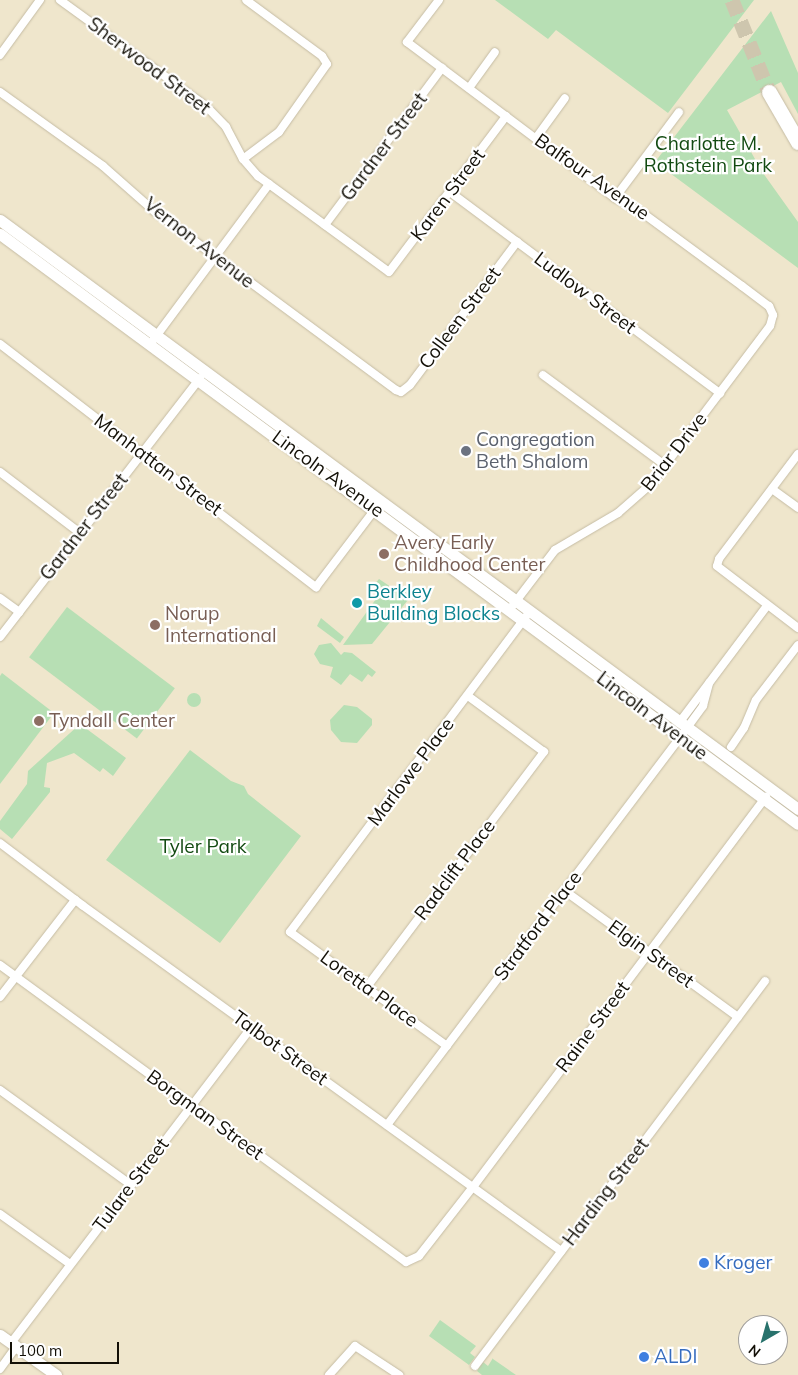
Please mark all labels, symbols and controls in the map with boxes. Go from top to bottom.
street label: Sherwood Street [83,12,215,120]
street label: Gardner Street [336,88,432,206]
street label: Balfour Avenue [530,129,654,225]
park label: Charlotte M. Rothstein Park [644,133,772,177]
street label: Karen Street [406,145,490,245]
street label: Vernon Avenue [139,193,259,293]
street label: Ludlow Street [530,247,640,339]
street label: Colleen Street [414,263,506,373]
street label: Briar Drive [636,408,712,496]
street label: Manhattan Street [89,409,227,521]
street label: Lincoln Avenue [268,426,388,522]
place label: Congregation Beth Shalom [476,429,595,473]
marker: Congregation Beth Shalom [460,445,472,457]
street label: Gardner Street [35,469,133,585]
place label: Avery Early Childhood Center [394,532,545,576]
marker: Avery Early Childhood Center [378,548,390,560]
place label: Berkley Building Blocks [367,581,500,625]
marker: Berkley Building Blocks [351,597,363,609]
place label: Norup International [165,603,276,647]
marker: Norup International [149,619,161,631]
street label: Lincoln Avenue [592,667,712,765]
place label: Tyndall Center [49,710,175,732]
street label: Marlowe Place [363,713,459,831]
marker: Tyndall Center [33,715,45,727]
street label: Radclift Place [410,815,500,925]
park label: Tyler Park [159,836,247,858]
street label: Stratford Place [489,867,587,985]
street label: Elgin Street [604,915,698,993]
street label: Loretta Place [316,946,422,1032]
street label: Raine Street [551,977,635,1077]
street label: Talbot Street [228,1006,332,1090]
street label: Borgman Street [142,1065,268,1165]
street label: Tulare Street [88,1134,174,1236]
street label: Harding Street [558,1134,654,1250]
place label: Kroger [714,1252,772,1274]
marker: Kroger [698,1257,710,1269]
north arrow [738,1315,788,1365]
scale bar [12,1332,121,1364]
text: 100 m [18,1341,62,1360]
text: N [745,1341,764,1361]
place label: ALDI [654,1346,697,1368]
marker: ALDI [638,1351,650,1363]

